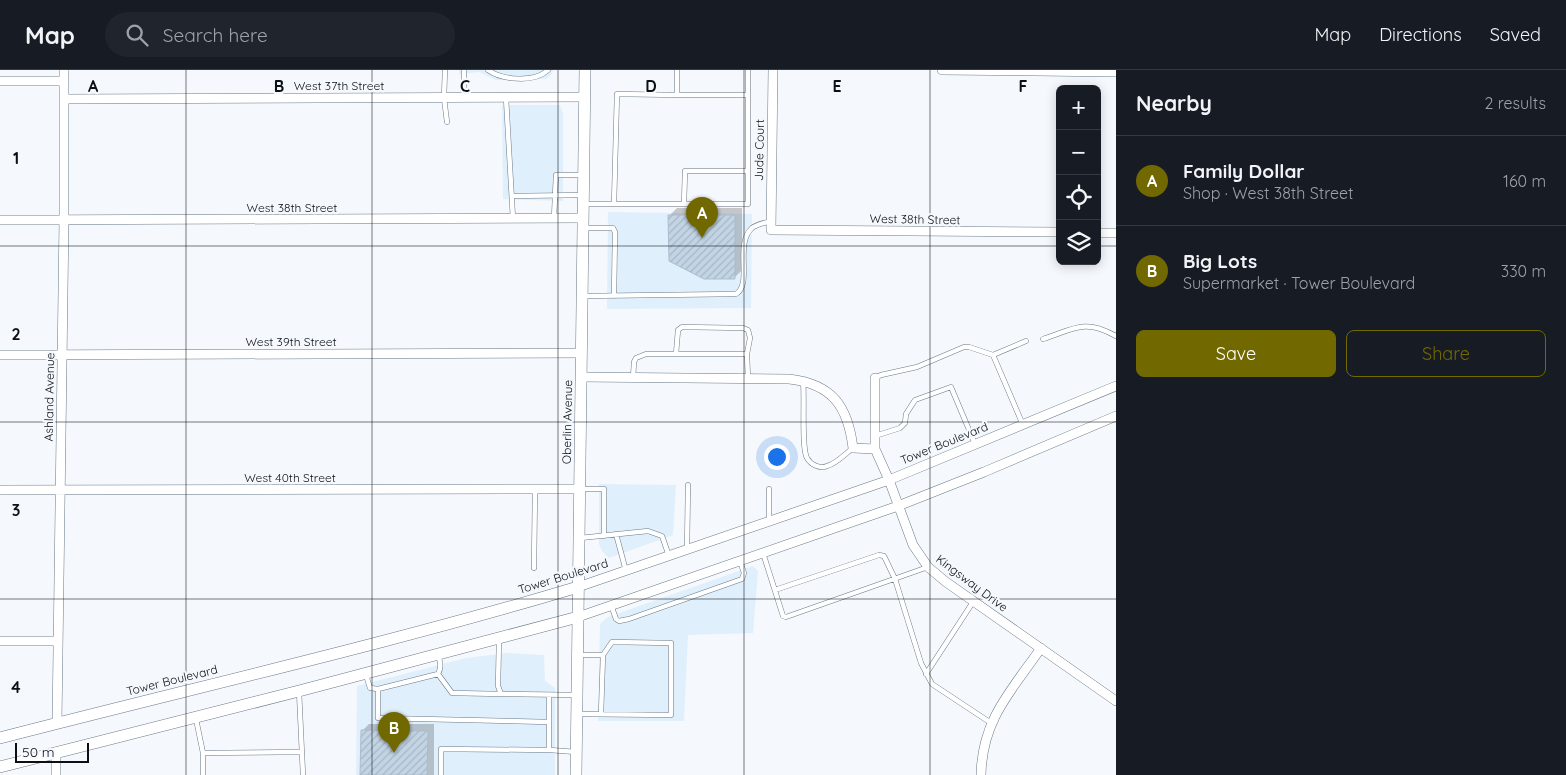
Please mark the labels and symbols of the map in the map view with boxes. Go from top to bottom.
text: A [88,76,99,96]
text: B [274,76,284,96]
text: C [460,76,470,96]
text: D [645,76,657,96]
text: E [832,76,842,96]
text: F [1019,76,1028,96]
street label: West 37th Street [294,78,384,93]
street label: Jude Court [751,119,767,181]
text: 1 [13,148,19,168]
pin: A [686,197,718,238]
street label: West 38th Street [247,200,337,215]
street label: West 38th Street [869,211,961,227]
text: 2 [11,324,21,344]
street label: West 39th Street [245,334,337,349]
street label: Ashland Avenue [41,352,57,442]
street label: Oberlin Avenue [559,379,575,464]
street label: Tower Boulevard [898,419,990,467]
your location [764,444,790,470]
street label: West 40th Street [244,470,336,485]
text: 3 [12,500,20,520]
street label: Kingsway Drive [933,551,1011,615]
street label: Tower Boulevard [516,555,610,597]
street label: Tower Boulevard [125,661,219,699]
text: 4 [11,677,21,697]
pin: B [378,712,410,753]
scale bar [15,740,89,763]

